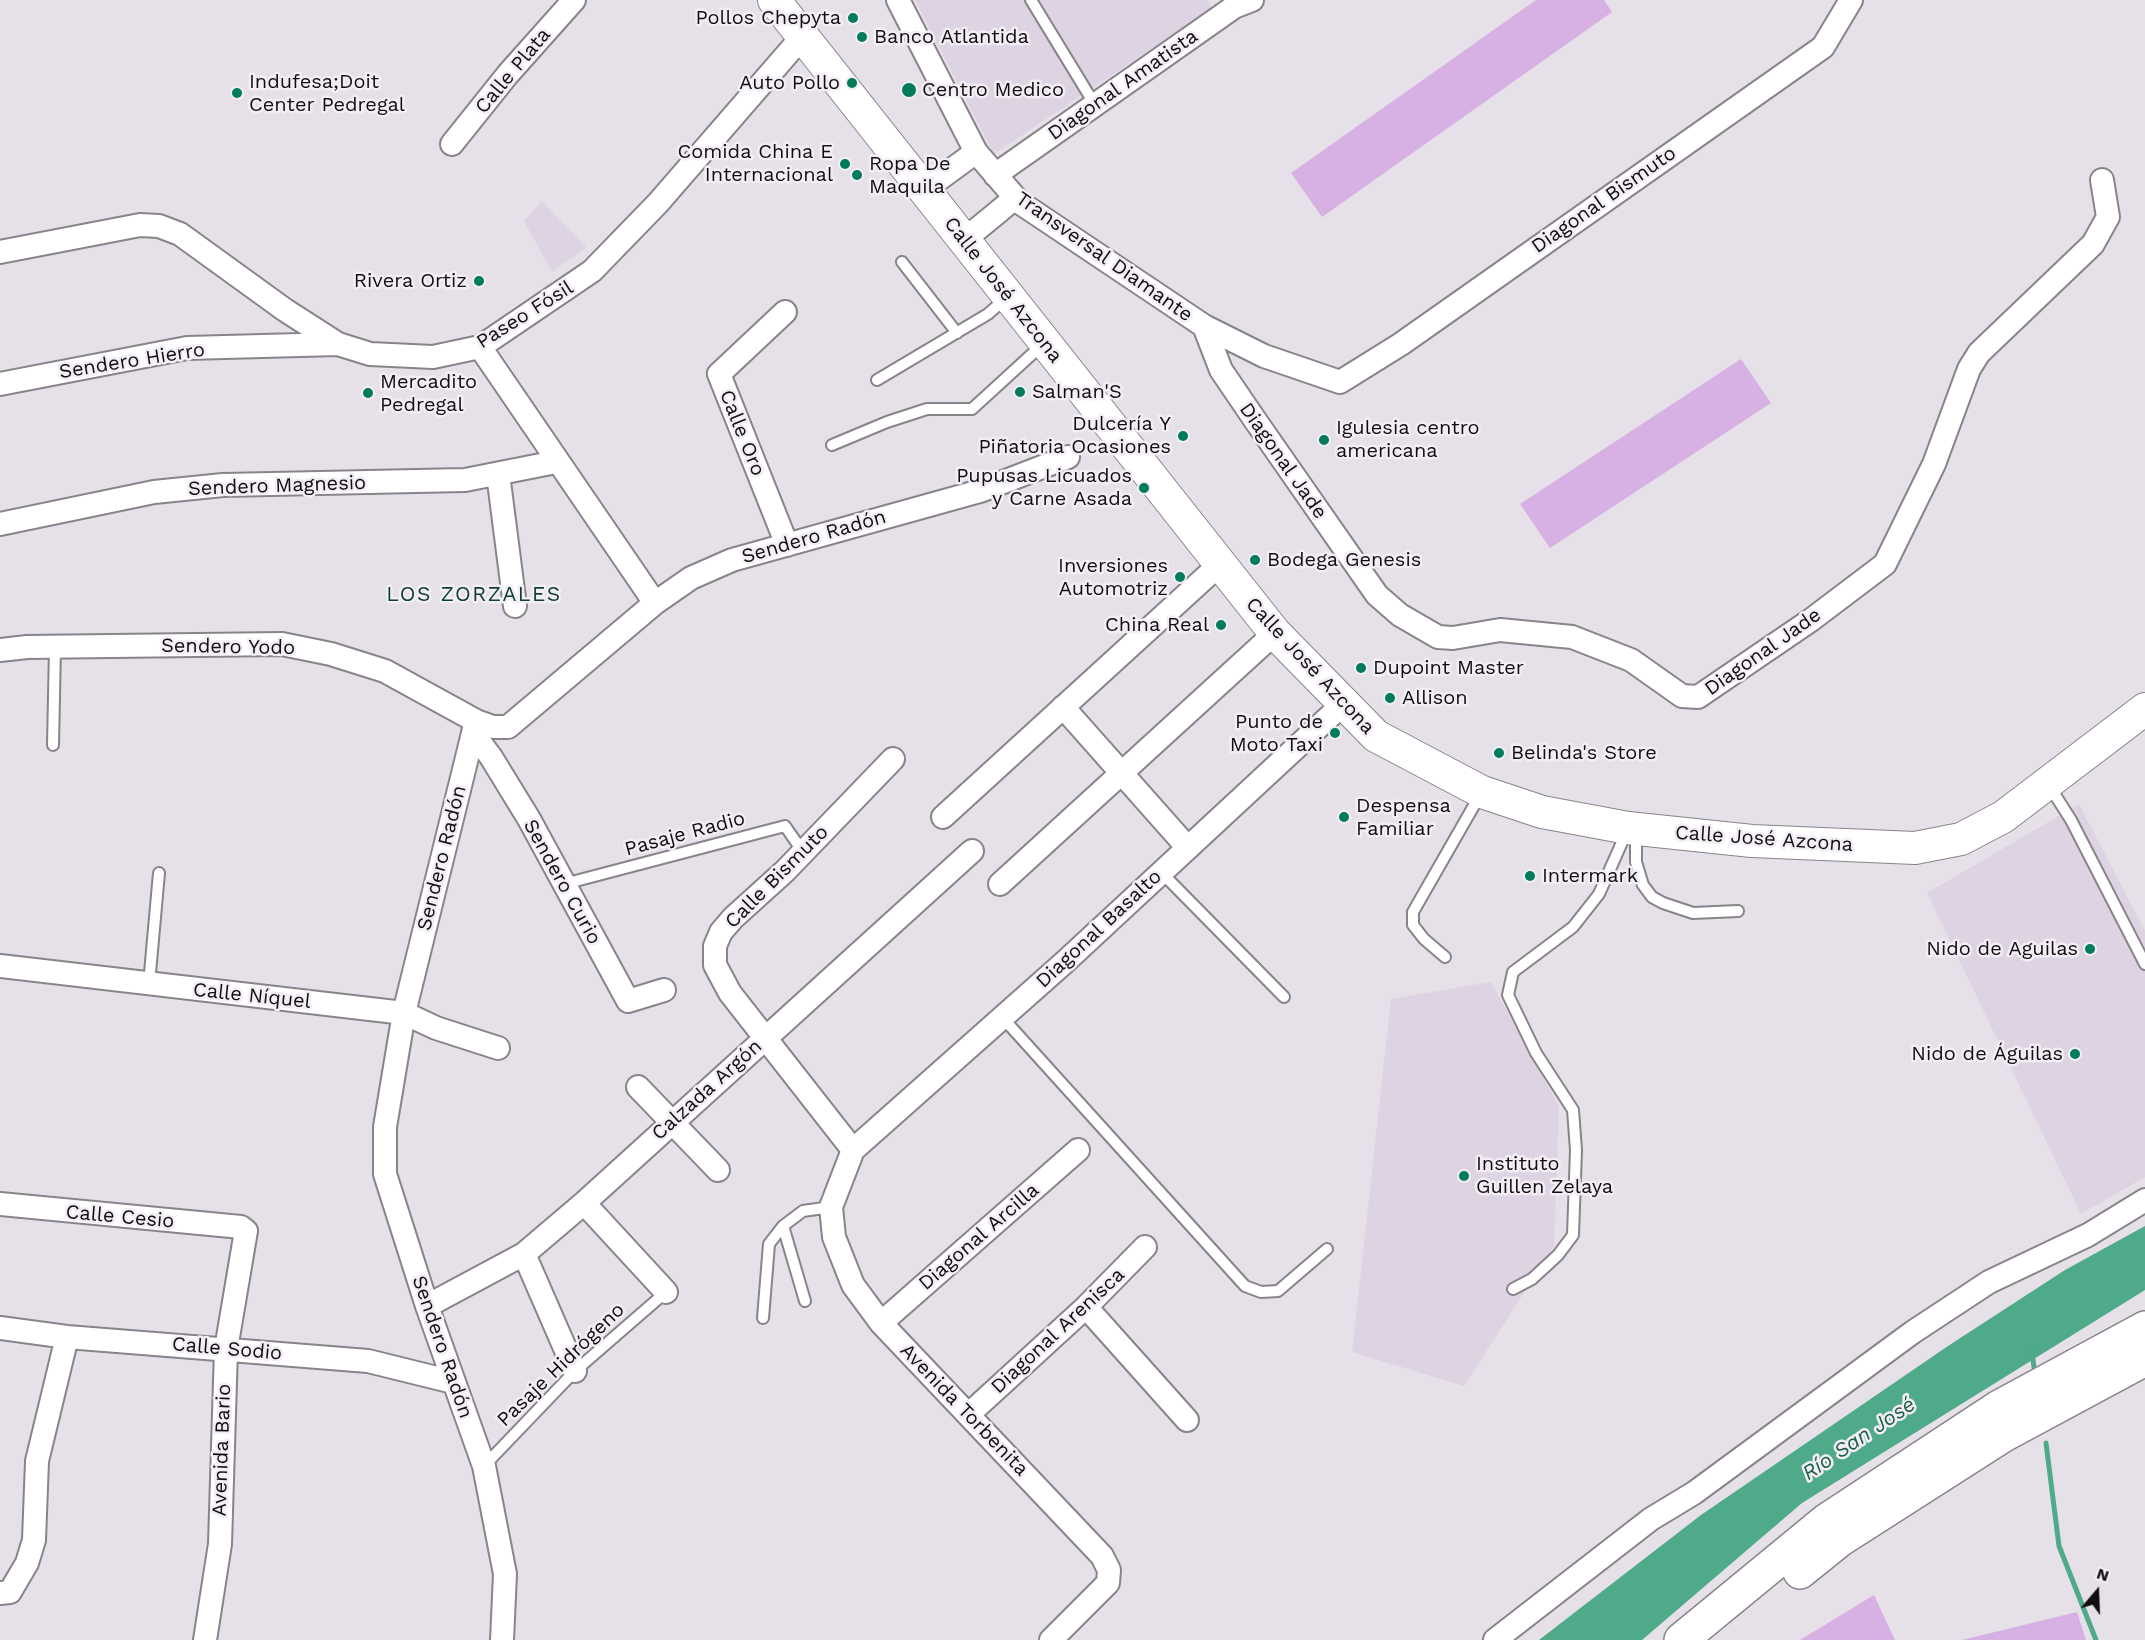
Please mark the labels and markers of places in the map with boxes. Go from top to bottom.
place label: Pollos Chepyta [695,6,841,30]
marker: Pollos Chepyta [846,11,860,25]
place label: Banco Atlantida [874,25,1029,49]
marker: Banco Atlantida [855,30,869,44]
place label: Indufesa;Doit Center Pedregal [249,70,405,117]
place label: Auto Pollo [739,71,840,95]
marker: Auto Pollo [845,76,859,90]
place label: Centro Medico [922,78,1064,102]
marker: Centro Medico [900,81,918,99]
marker: Indufesa;Doit Center Pedregal [230,86,244,100]
place label: Comida China E Internacional [678,140,833,187]
place label: Ropa De Maquila [869,152,951,199]
marker: Comida China E Internacional [838,157,852,171]
marker: Ropa De Maquila [850,168,864,182]
place label: Rivera Ortiz [354,269,467,293]
marker: Rivera Ortiz [472,274,486,288]
place label: Mercadito Pedregal [380,370,477,417]
place label: Salman'S [1032,380,1122,404]
marker: Salman'S [1013,385,1027,399]
marker: Mercadito Pedregal [361,386,375,400]
place label: Dulcería Y Piñatoria Ocasiones [978,412,1171,459]
place label: Igulesia centro americana [1336,416,1480,463]
marker: Dulcería Y Piñatoria Ocasiones [1176,429,1190,443]
marker: Igulesia centro americana [1317,433,1331,447]
place label: Pupusas Licuados y Carne Asada [956,464,1132,511]
marker: Pupusas Licuados y Carne Asada [1137,481,1151,495]
place label: Bodega Genesis [1267,548,1421,572]
marker: Bodega Genesis [1248,553,1262,567]
place label: Inversiones Automotriz [1058,554,1168,601]
marker: Inversiones Automotriz [1173,570,1187,584]
place label: China Real [1105,613,1209,637]
marker: China Real [1214,618,1228,632]
place label: Dupoint Master [1373,656,1524,680]
marker: Dupoint Master [1354,661,1368,675]
place label: Allison [1402,686,1468,710]
marker: Allison [1383,691,1397,705]
place label: Punto de Moto Taxi [1230,710,1323,757]
marker: Punto de Moto Taxi [1328,726,1342,740]
place label: Belinda's Store [1511,741,1657,765]
marker: Belinda's Store [1492,746,1506,760]
place label: Despensa Familiar [1356,794,1451,841]
marker: Despensa Familiar [1337,810,1351,824]
place label: Intermark [1542,864,1638,888]
marker: Intermark [1523,869,1537,883]
place label: Nido de Aguilas [1926,937,2078,961]
marker: Nido de Aguilas [2083,942,2097,956]
place label: Nido de Águilas [1911,1042,2063,1066]
marker: Nido de Águilas [2068,1047,2082,1061]
place label: Instituto Guillen Zelaya [1476,1152,1613,1199]
marker: Instituto Guillen Zelaya [1457,1169,1471,1183]

